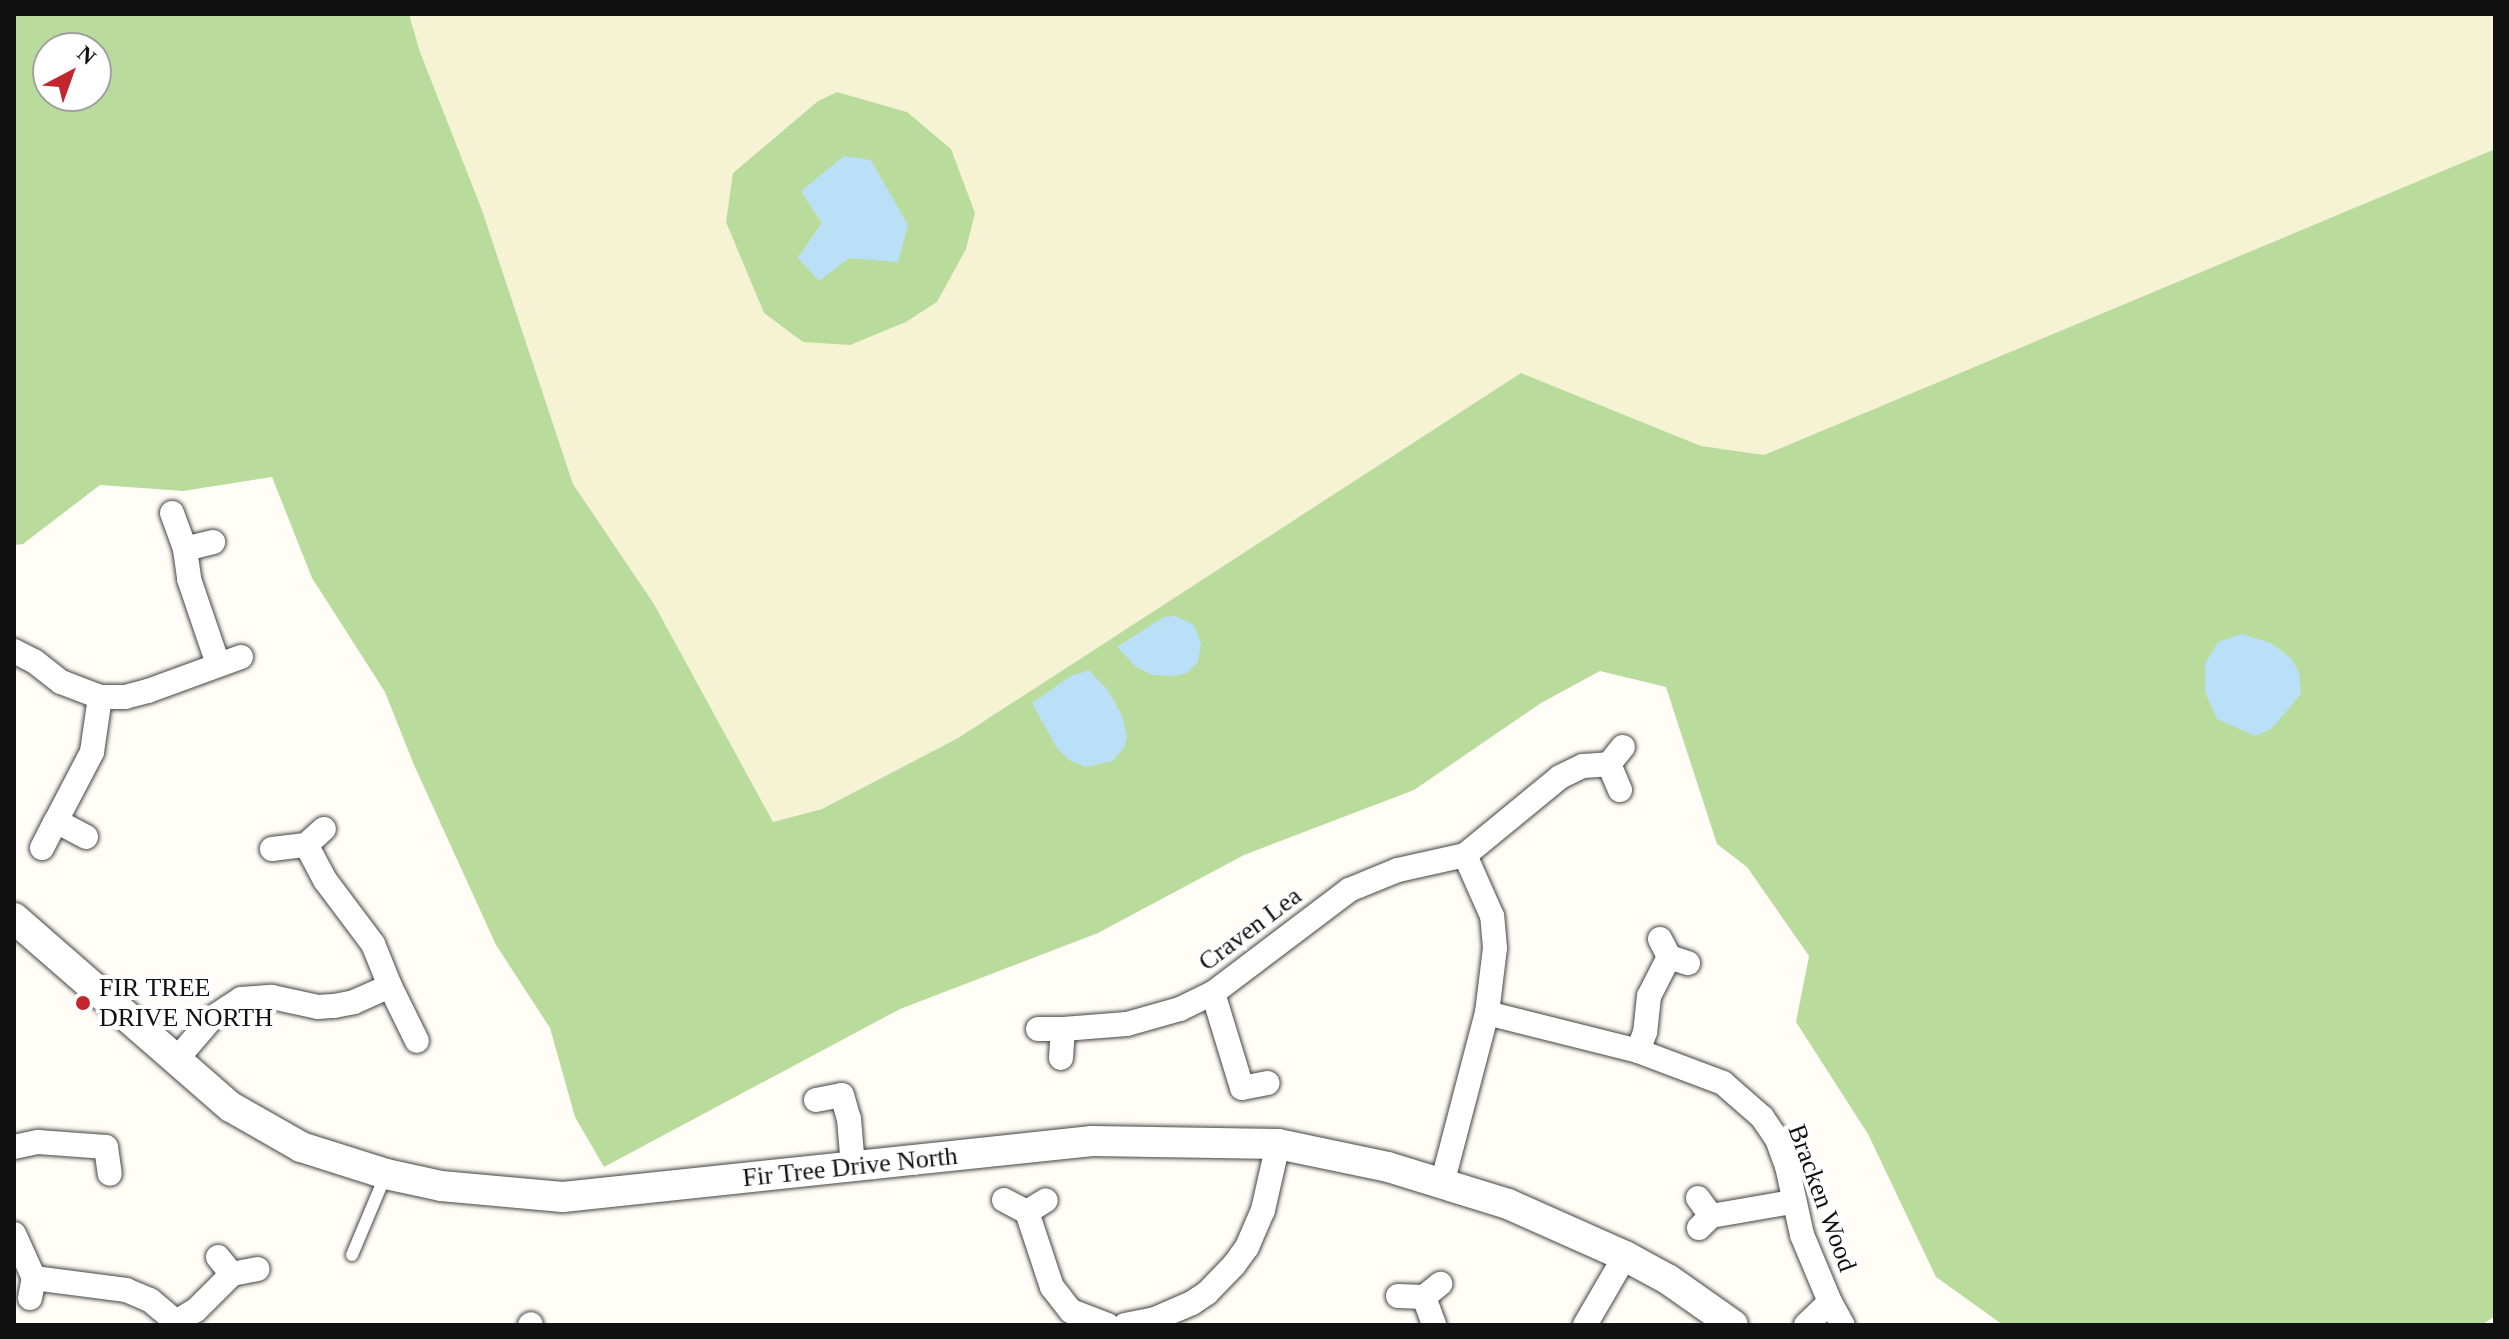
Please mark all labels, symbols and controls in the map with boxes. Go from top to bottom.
north arrow [32,32,112,112]
text: N [73,40,101,70]
street label: Craven Lea [1192,880,1308,978]
place label: FIR TREE DRIVE NORTH [99,972,273,1034]
marker: FIR TREE DRIVE NORTH [74,994,92,1012]
street label: Bracken Wood [1781,1120,1863,1276]
street label: Fir Tree Drive North [741,1140,959,1194]

